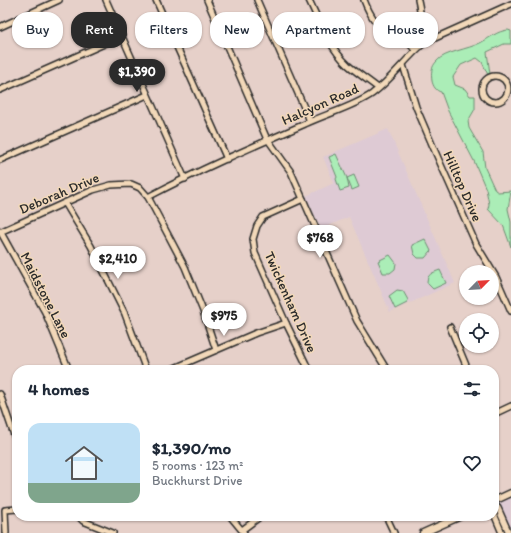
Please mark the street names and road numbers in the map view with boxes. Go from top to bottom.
street label: Halcyon Road [279,80,362,129]
street label: Hilltop Drive [439,148,486,224]
street label: Deborah Drive [17,169,102,218]
street label: Maidstone Lane [17,249,75,341]
street label: Twickenham Drive [261,249,321,356]

